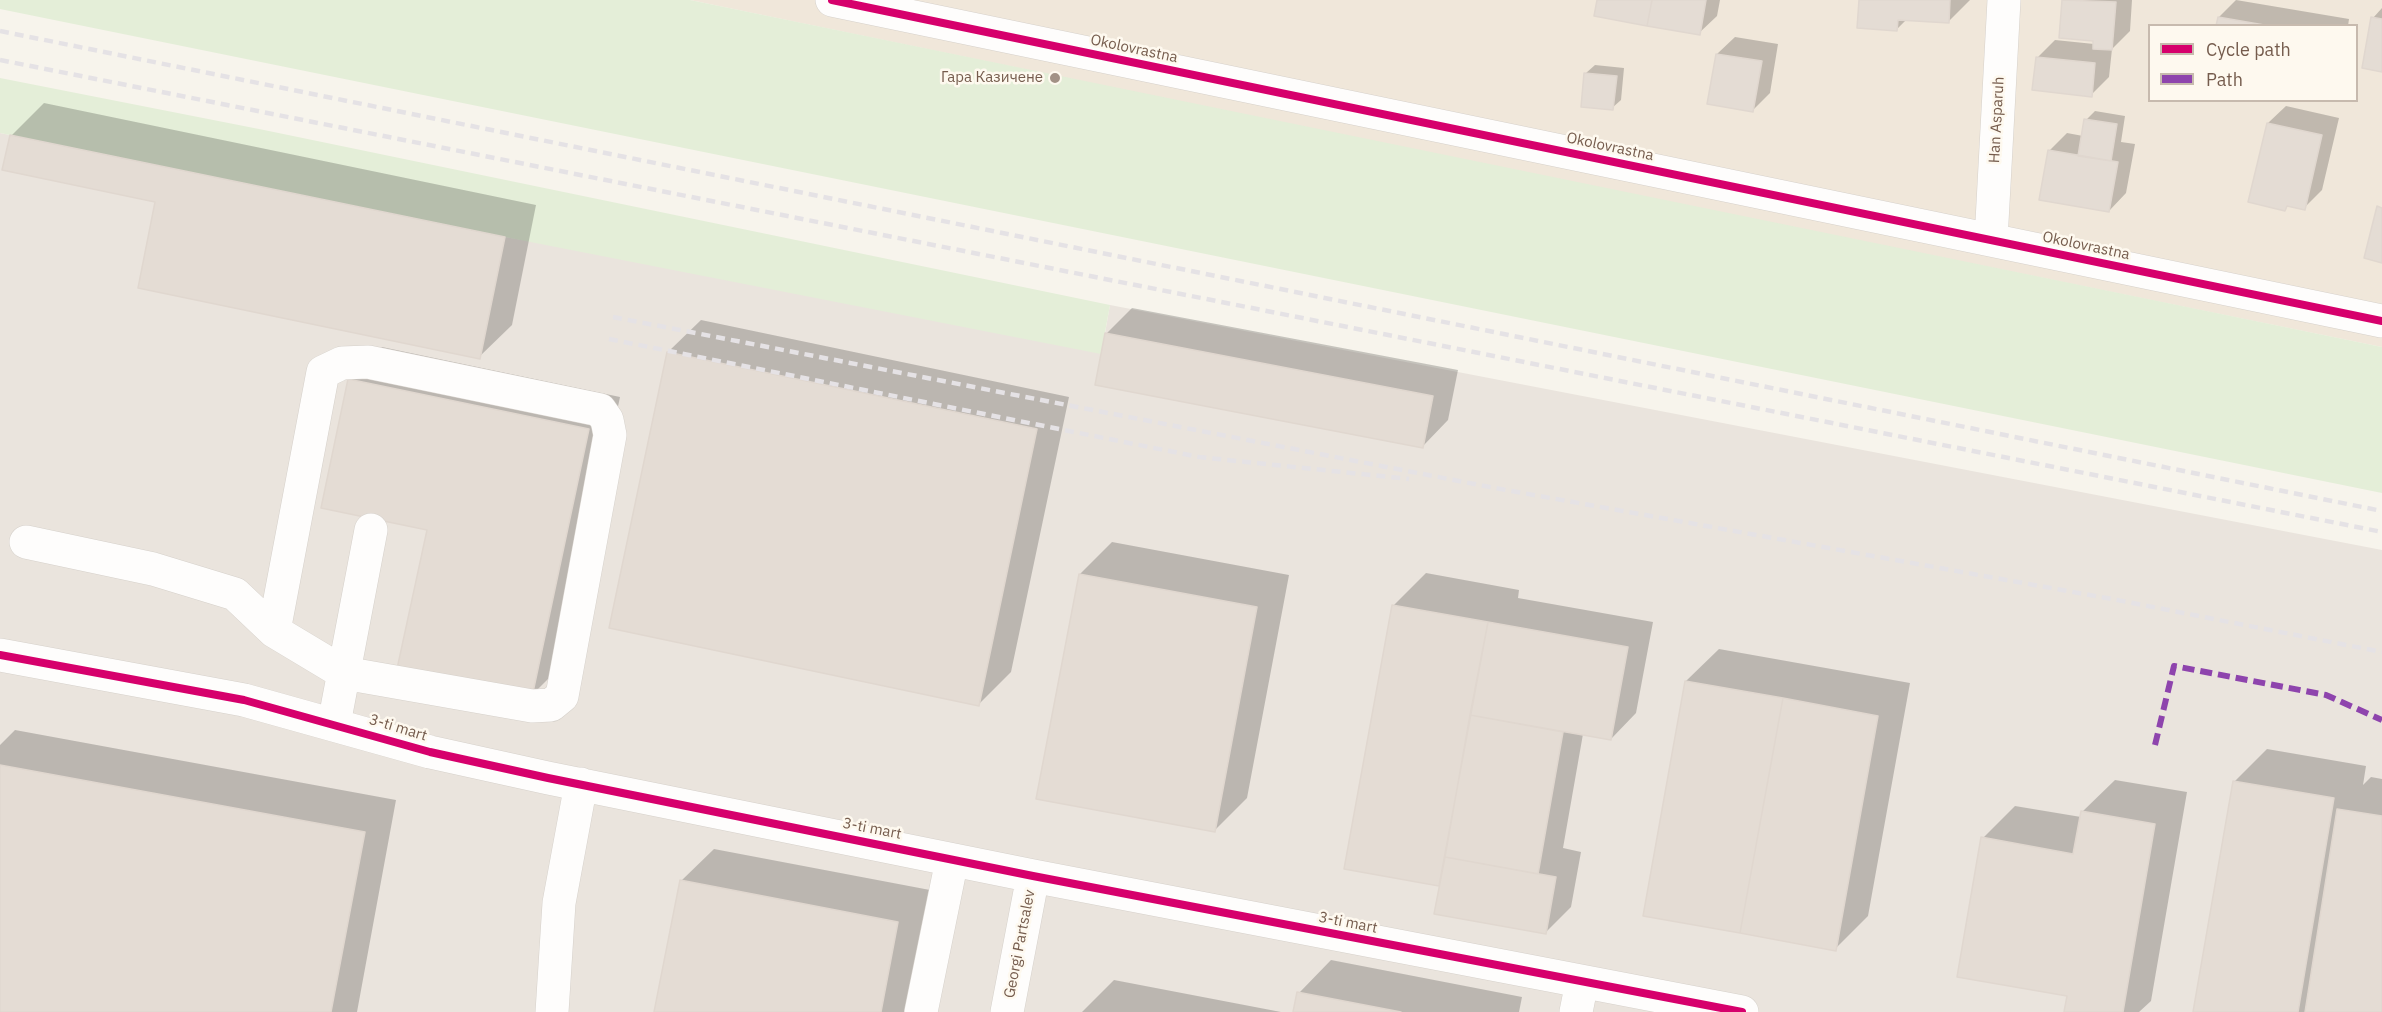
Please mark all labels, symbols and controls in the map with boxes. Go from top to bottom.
legend [2148,24,2358,102]
street label: Okolovrastna [1089,31,1179,67]
text: Cycle path [2206,38,2291,61]
text: Path [2206,68,2243,91]
place label: Гара Казичене [941,69,1043,87]
marker: Гара Казичене [1048,71,1062,85]
street label: Han Asparuh [1986,76,2008,164]
street label: Okolovrastna [1565,129,1655,165]
street label: Okolovrastna [2041,228,2131,264]
street label: 3-ti mart [367,711,429,745]
street label: 3-ti mart [841,814,903,844]
street label: Georgi Partsalev [1001,888,1039,1000]
street label: 3-ti mart [1317,908,1379,938]

